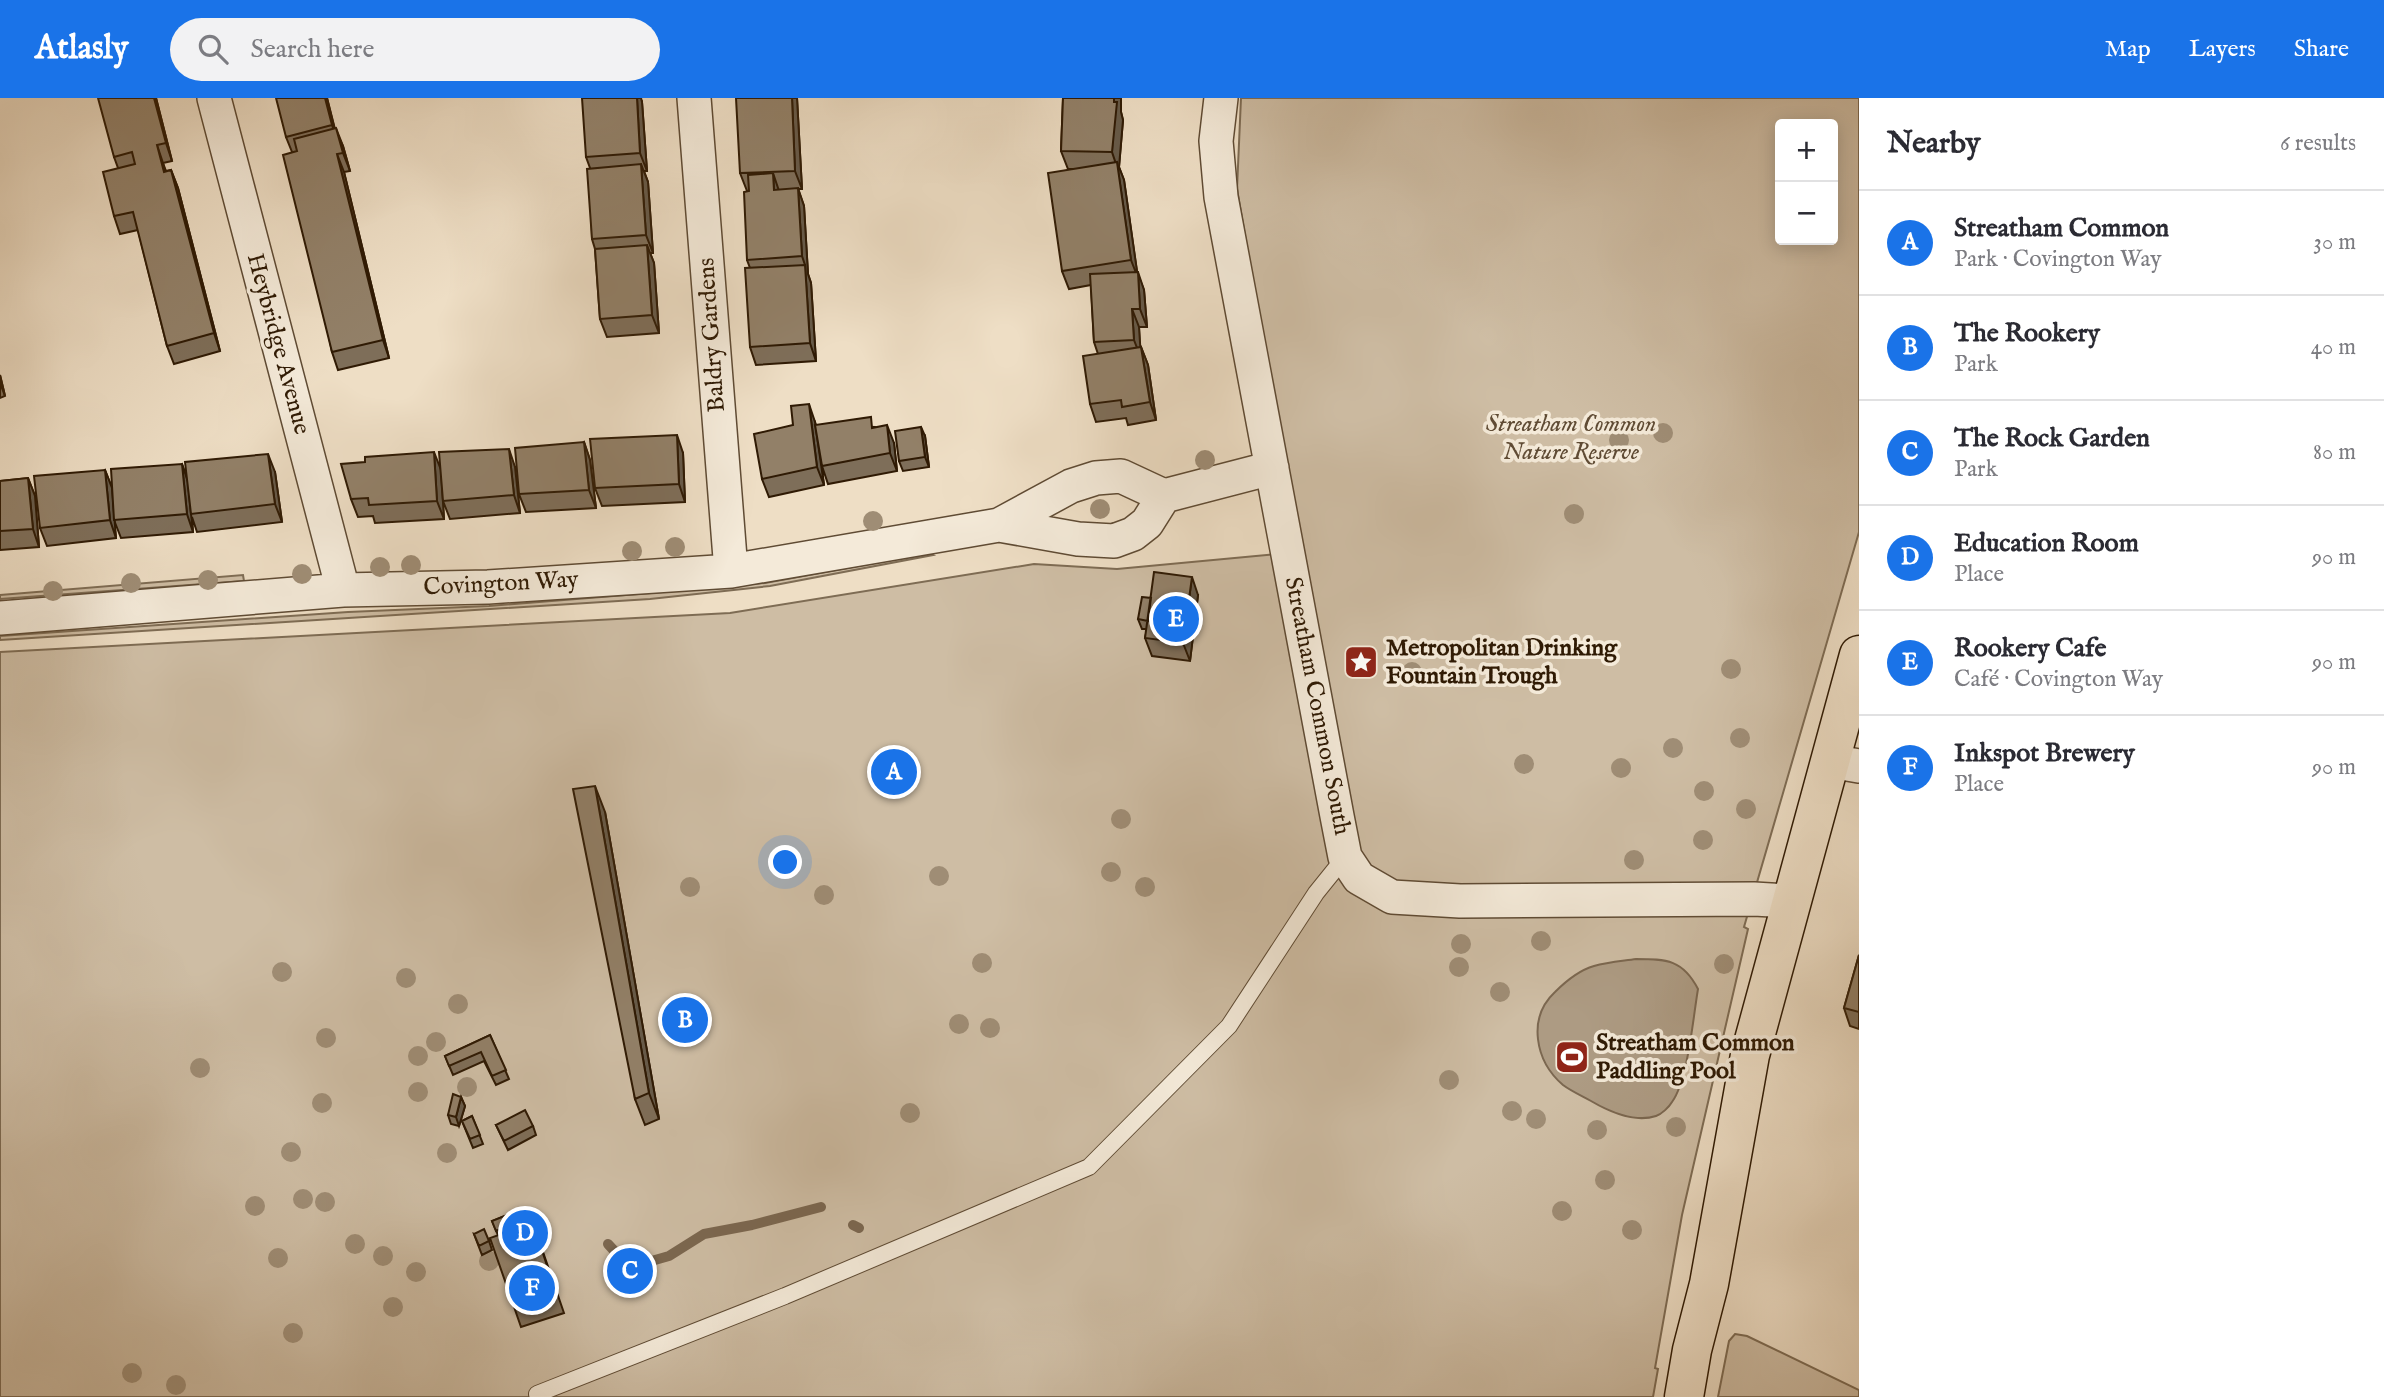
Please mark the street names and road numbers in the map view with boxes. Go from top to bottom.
street label: Heybridge Avenue [239,250,317,438]
street label: Baldry Gardens [691,257,733,413]
street label: Covington Way [423,564,579,604]
street label: Streatham Common South [1277,574,1357,838]

